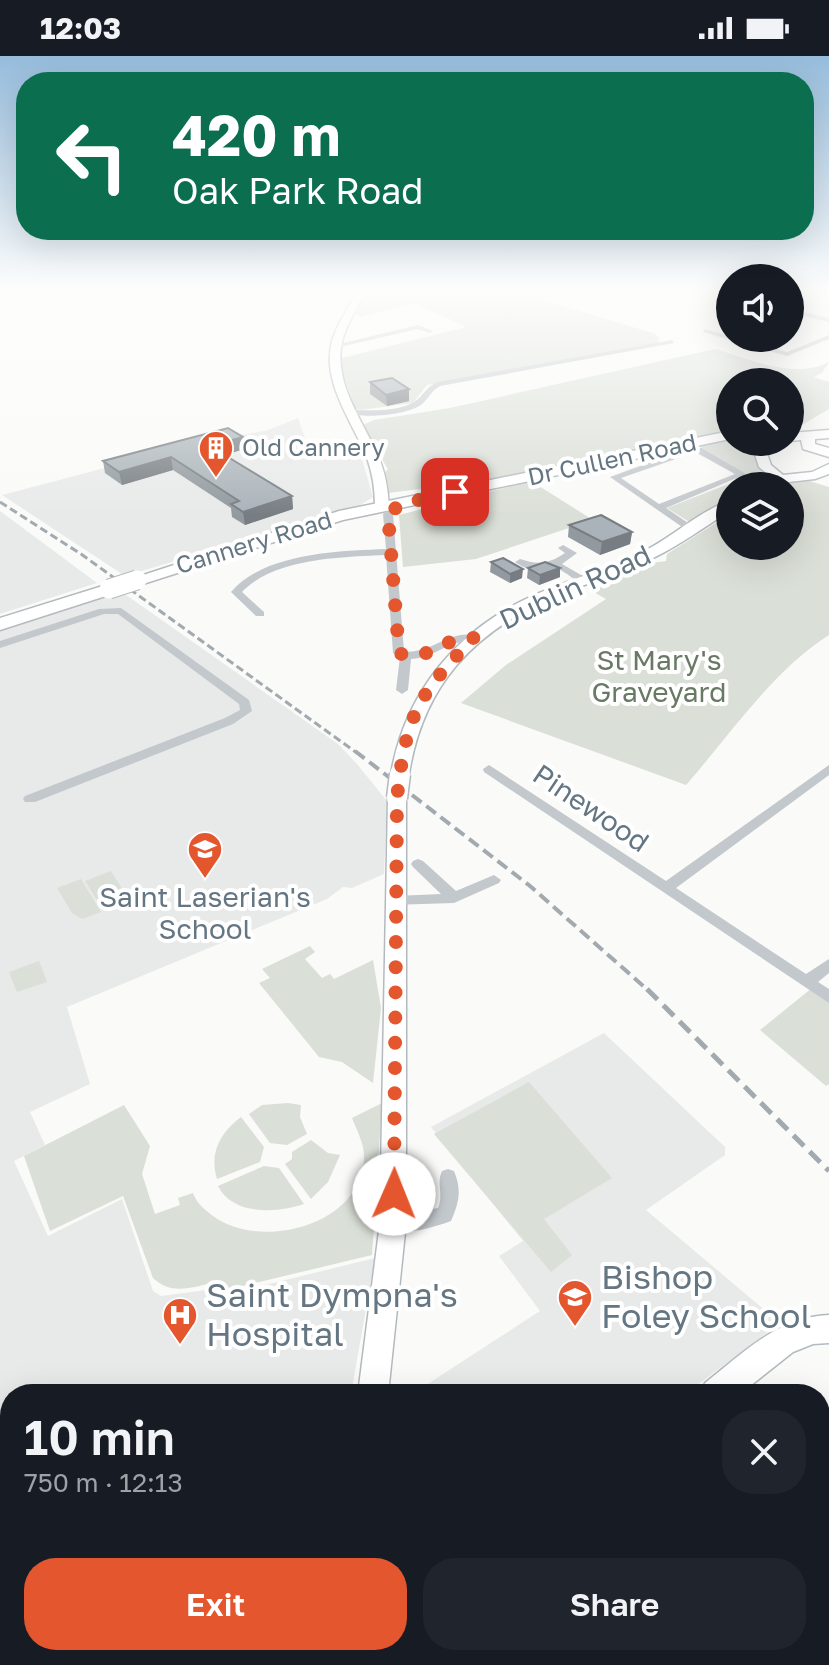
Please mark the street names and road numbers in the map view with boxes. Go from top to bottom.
street label: Dr Cullen Road [525,427,699,491]
street label: Cannery Road [172,504,335,579]
street label: Dublin Road [494,537,656,636]
street label: Pinewood [527,757,655,858]

